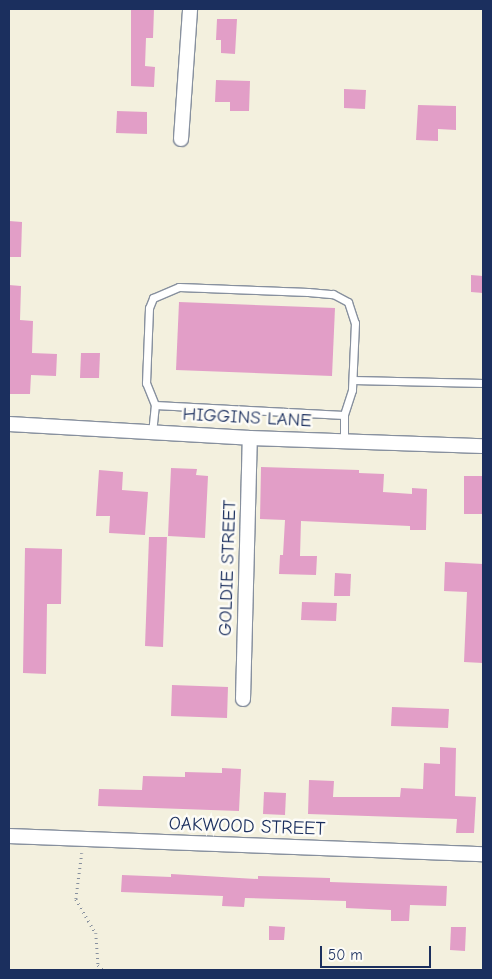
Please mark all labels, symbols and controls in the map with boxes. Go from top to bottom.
street label: HIGGINS LANE [182,403,312,433]
street label: GOLDIE STREET [214,499,242,637]
street label: OAKWOOD STREET [168,813,326,841]
scale bar [322,936,433,968]
text: 50 m [328,946,363,964]

